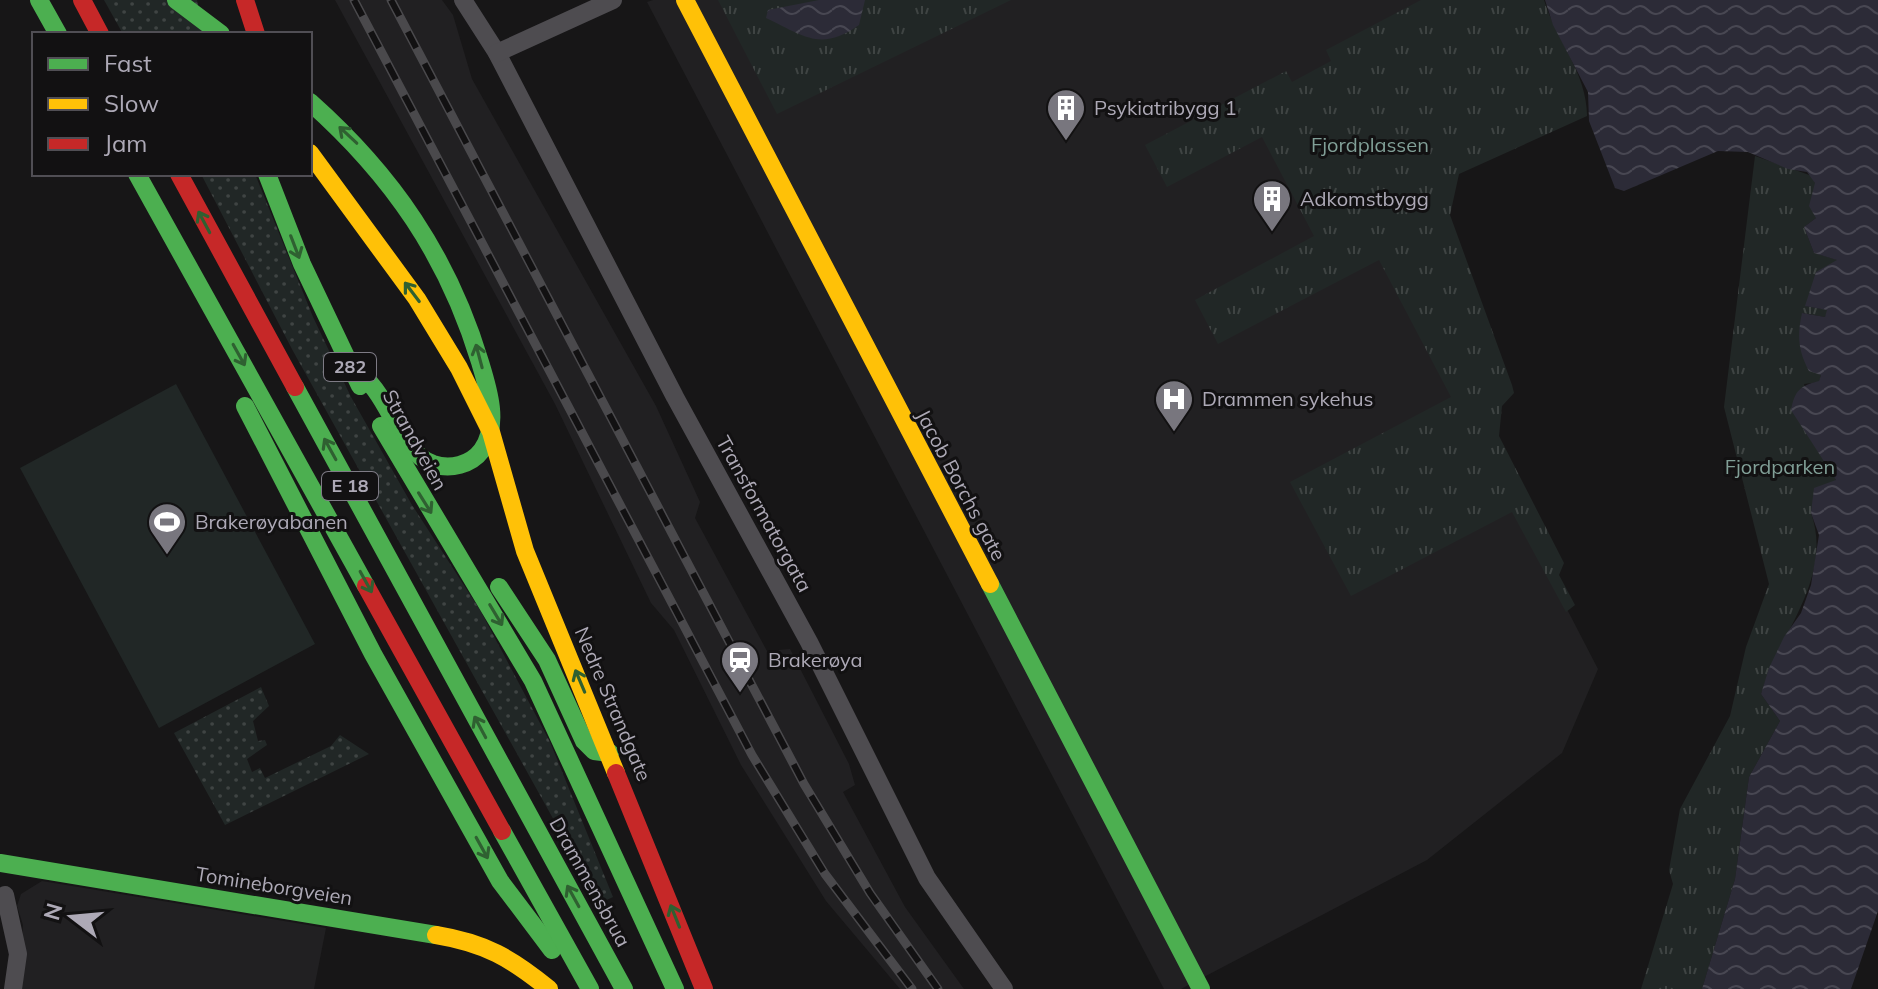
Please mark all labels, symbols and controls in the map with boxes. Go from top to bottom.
legend [32,32,312,176]
text: Fast [104,48,152,78]
building icon: Psykiatribygg 1 [1045,87,1087,142]
text: Slow [104,88,159,118]
place label: Psykiatribygg 1 [1094,95,1237,120]
one-way arrow [338,126,358,145]
text: Jam [104,128,147,158]
park label: Fjordplassen [1311,132,1429,157]
building icon: Adkomstbygg [1251,178,1293,233]
place label: Adkomstbygg [1300,186,1429,211]
one-way arrow [196,210,212,234]
one-way arrow [289,234,303,259]
one-way arrow [403,281,420,303]
one-way arrow [232,343,247,367]
one-way arrow [470,343,485,369]
road number: 282 [324,353,376,381]
hospital icon: Drammen sykehus [1153,378,1195,433]
street label: Strandveien [378,385,453,494]
place label: Drammen sykehus [1202,386,1374,411]
street label: Jacob Borchs gate [911,405,1012,565]
street label: Transformatorgata [711,431,818,596]
one-way arrow [322,438,338,461]
park label: Fjordparken [1725,454,1835,479]
road number: E 18 [322,472,378,500]
one-way arrow [417,491,433,514]
sports icon: Brakerøyabanen [146,501,188,556]
place label: Brakerøyabanen [195,509,348,534]
one-way arrow [359,570,375,593]
one-way arrow [488,603,504,626]
street label: Nedre Strandgate [570,623,657,785]
station icon: Brakerøya [719,639,761,694]
place label: Brakerøya [768,647,863,672]
one-way arrow [572,669,587,694]
one-way arrow [472,716,488,740]
street label: Drammensbrua [544,812,636,951]
one-way arrow [475,836,490,860]
street label: Tomineborgveien [194,861,354,910]
north arrow [32,877,112,957]
one-way arrow [564,885,580,908]
text: N [37,900,69,923]
one-way arrow [667,905,681,929]

